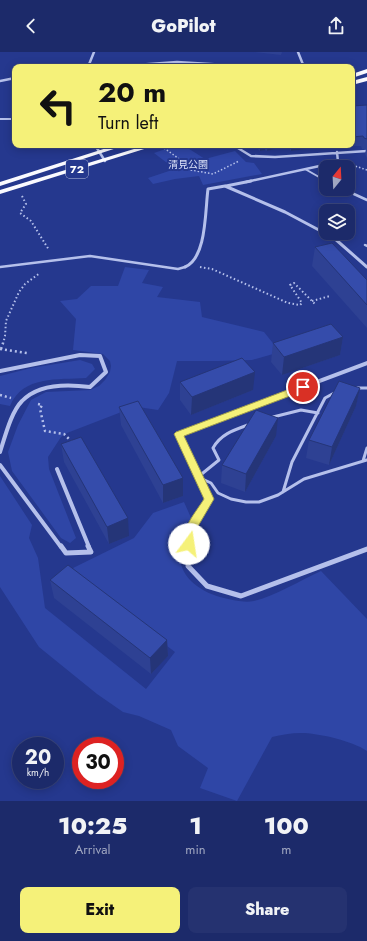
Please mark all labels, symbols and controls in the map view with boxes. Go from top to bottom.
text: GoPilot [151,13,216,39]
icon: back [20,15,42,37]
icon: share [325,15,347,37]
text: 20 m [98,72,166,113]
icon: left [32,80,84,132]
text: Turn left [98,110,158,136]
park label: 清見公園 [168,157,208,172]
road number: 72 [66,160,88,178]
north arrow [319,160,355,196]
map controls [319,160,355,240]
button: layers [319,204,355,240]
pin [286,370,320,404]
icon: arrive [292,376,314,398]
position arrow [168,523,210,565]
speed limit sign: 30 [72,737,124,789]
text: 20 [25,743,51,772]
text: km/h [27,765,49,780]
text: 10:25 [58,808,127,843]
text: 1 [189,808,202,843]
text: 100 [264,808,309,843]
text: Arrival [75,840,111,859]
text: min [185,840,206,859]
text: m [281,840,291,859]
button: Exit [20,887,180,933]
button: Share [188,887,347,933]

